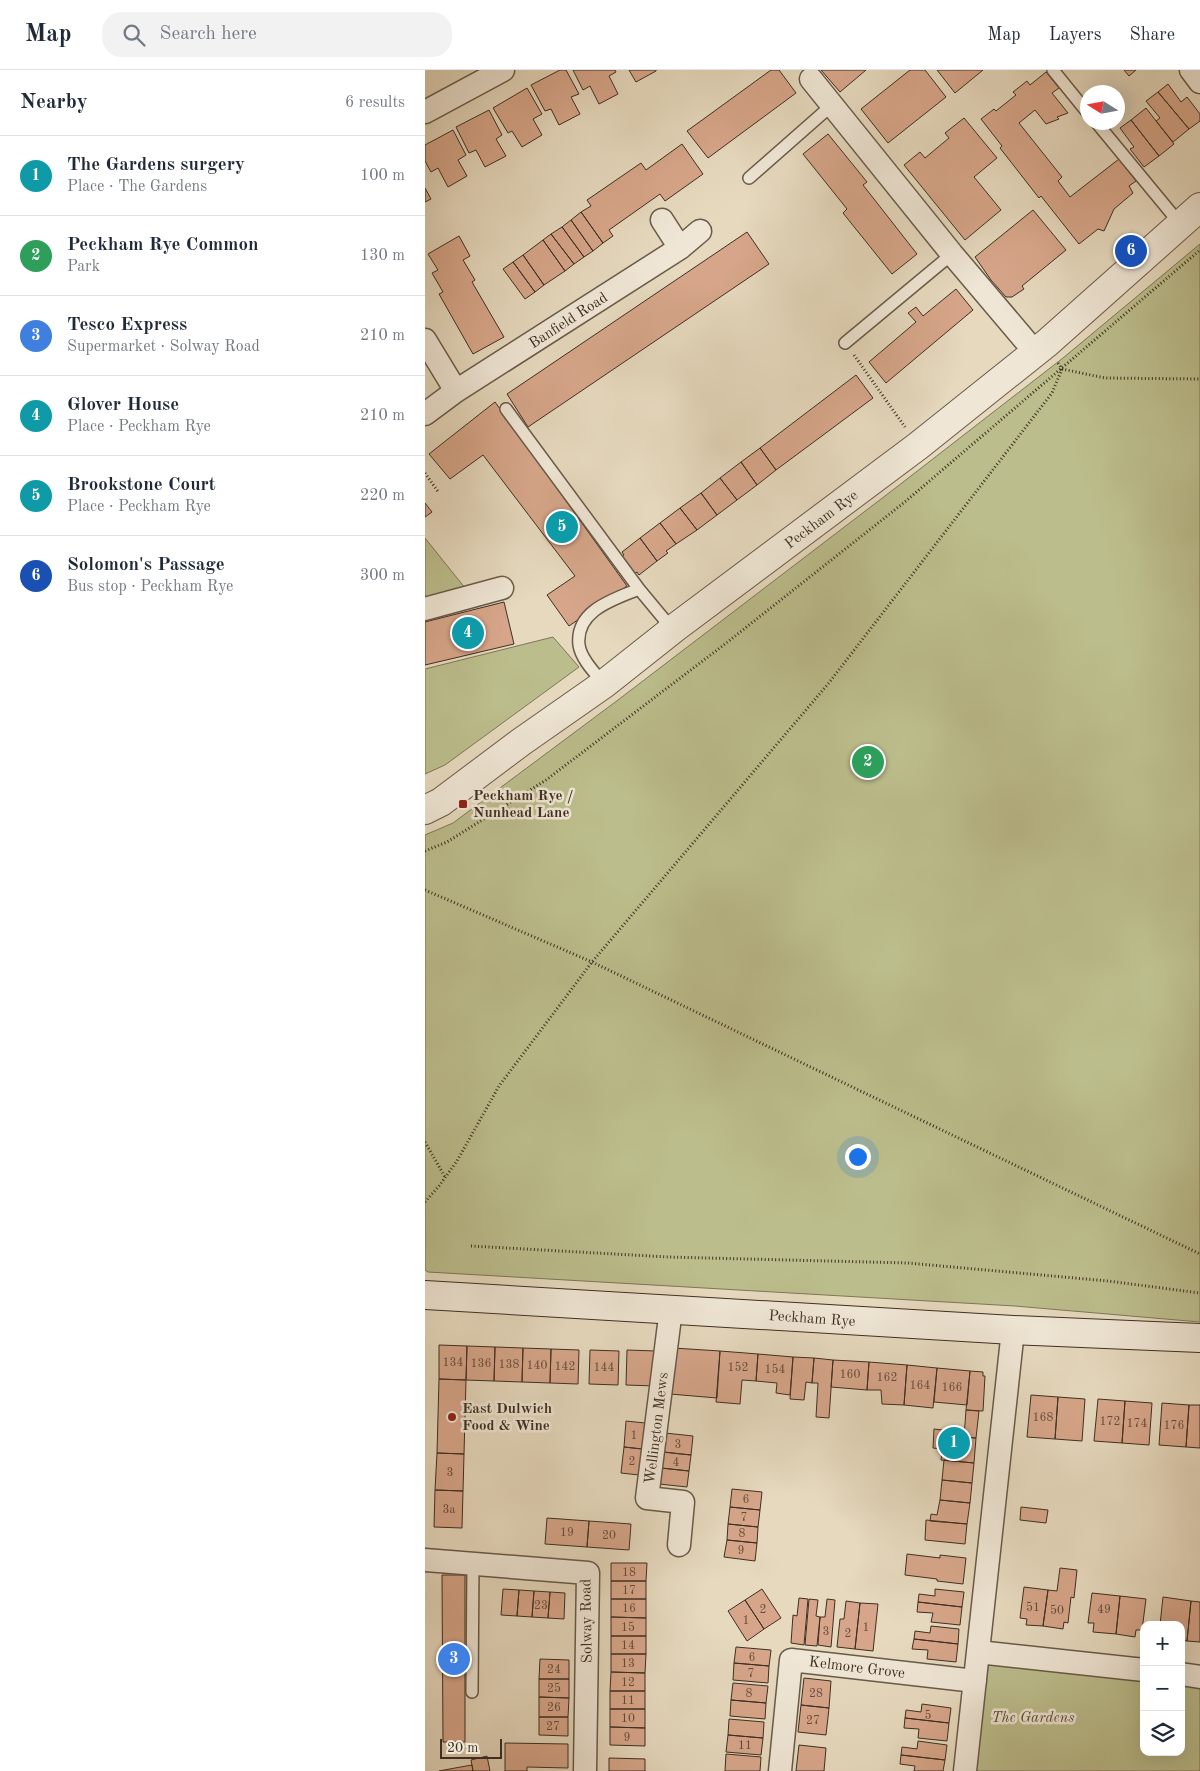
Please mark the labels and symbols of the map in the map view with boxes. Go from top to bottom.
north arrow [1080,85,1125,130]
pin: 6 [1115,232,1147,270]
street label: Banfield Road [527,290,611,352]
street label: Peckham Rye [783,488,861,552]
pin: 5 [546,508,578,546]
pin: 4 [452,614,484,652]
pin: 2 [852,743,884,781]
place label: Peckham Rye / Nunhead Lane [473,789,574,821]
marker: Peckham Rye / Nunhead Lane [457,798,469,810]
your location [845,1144,871,1170]
street label: Peckham Rye [768,1309,856,1330]
house number: 134 [443,1357,463,1369]
house number: 136 [471,1358,491,1370]
house number: 138 [499,1359,519,1371]
house number: 140 [527,1360,547,1372]
house number: 142 [555,1361,575,1373]
house number: 152 [728,1361,748,1374]
house number: 144 [594,1362,614,1374]
house number: 154 [765,1363,785,1376]
house number: 160 [840,1369,860,1381]
street label: Wellington Mews [643,1371,672,1485]
house number: 162 [877,1372,897,1384]
house number: 164 [910,1380,930,1392]
house number: 166 [942,1382,962,1394]
place label: East Dulwich Food & Wine [462,1402,552,1434]
marker: East Dulwich Food & Wine [446,1411,458,1423]
house number: 168 [1033,1412,1053,1424]
house number: 172 [1100,1416,1120,1428]
house number: 174 [1127,1418,1147,1430]
house number: 176 [1164,1420,1184,1432]
pin: 1 [938,1424,970,1462]
house number: 1 [631,1430,637,1442]
house number: 3 [675,1439,681,1451]
house number: 2 [629,1456,635,1468]
house number: 4 [673,1457,680,1469]
house number: 3 [447,1467,453,1479]
house number: 6 [743,1494,750,1506]
house number: 3a [443,1504,456,1516]
house number: 7 [741,1512,747,1524]
house number: 19 [560,1527,574,1539]
house number: 8 [739,1528,746,1540]
house number: 20 [602,1530,616,1542]
house number: 9 [738,1545,744,1557]
house number: 18 [622,1567,636,1579]
street label: Solway Road [579,1578,596,1663]
house number: 17 [622,1585,636,1597]
house number: 23 [534,1600,548,1612]
house number: 51 [1026,1601,1040,1614]
house number: 16 [622,1603,636,1615]
house number: 2 [760,1604,766,1616]
house number: 50 [1050,1604,1064,1617]
house number: 49 [1097,1604,1111,1616]
house number: 1 [743,1615,749,1627]
house number: 15 [621,1621,635,1634]
house number: 1 [863,1622,869,1634]
house number: 3 [823,1626,829,1638]
house number: 2 [845,1628,851,1640]
pin: 3 [438,1640,470,1678]
house number: 14 [621,1640,635,1652]
house number: 6 [749,1652,756,1664]
street label: Kelmore Grove [808,1655,906,1682]
house number: 13 [621,1658,635,1670]
house number: 24 [547,1664,561,1676]
house number: 7 [748,1668,754,1680]
house number: 12 [621,1677,635,1689]
house number: 25 [547,1682,561,1695]
house number: 8 [746,1688,753,1700]
house number: 28 [809,1688,823,1700]
house number: 11 [621,1695,635,1707]
house number: 26 [547,1702,561,1714]
house number: 5 [925,1709,932,1722]
park label: The Gardens [992,1711,1074,1726]
house number: 10 [621,1713,635,1725]
house number: 27 [806,1715,820,1727]
house number: 27 [546,1721,560,1733]
house number: 9 [624,1732,630,1744]
scale bar [440,1736,503,1759]
house number: 11 [738,1740,752,1752]

